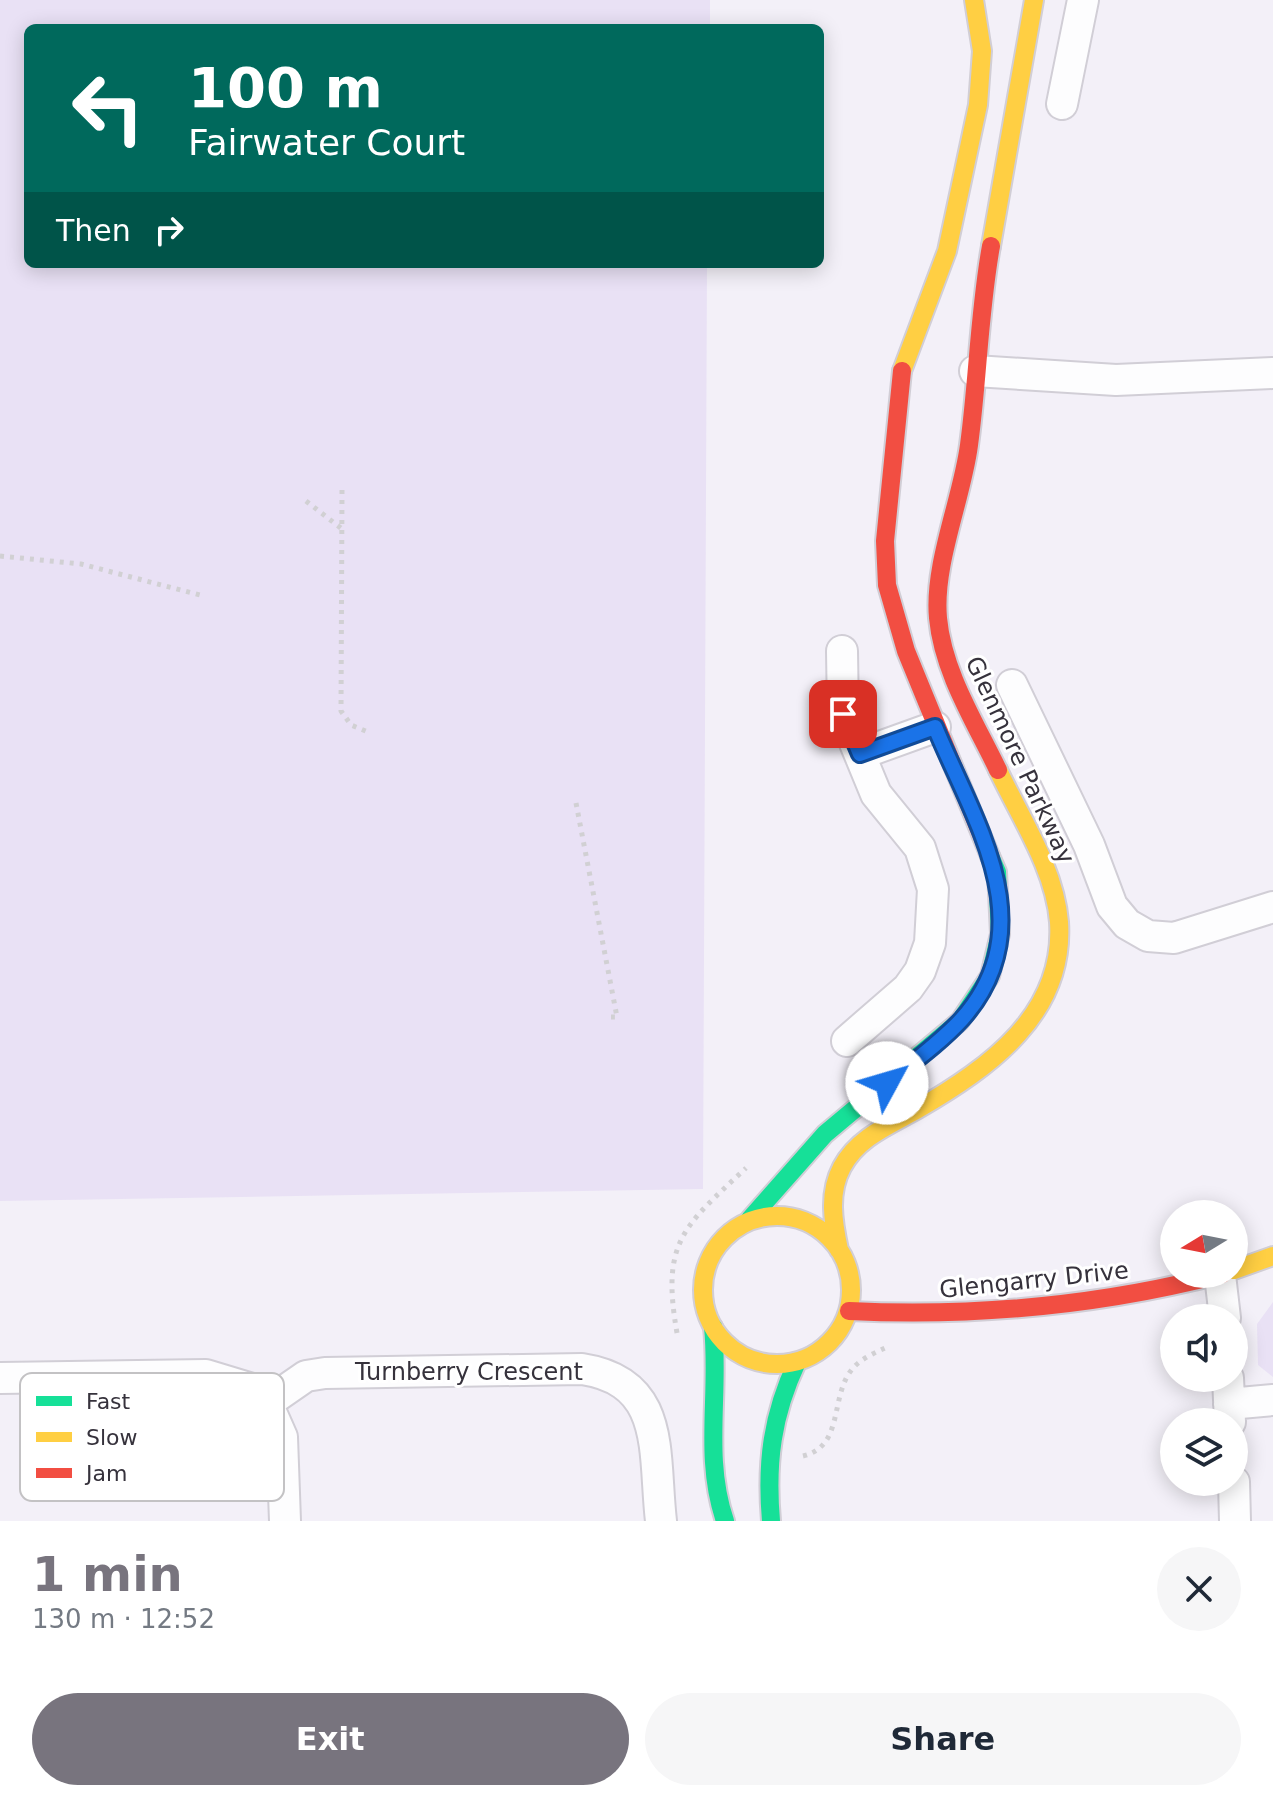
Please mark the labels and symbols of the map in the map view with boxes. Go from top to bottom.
street label: Glenmore Parkway [960,652,1080,868]
pin [809,680,877,748]
position arrow [845,1041,929,1125]
north arrow [1160,1200,1248,1288]
street label: Glengarry Drive [938,1256,1130,1304]
street label: Turnberry Crescent [354,1358,583,1386]
legend [20,1373,284,1501]
text: Fast [86,1389,131,1414]
text: Slow [86,1425,138,1450]
text: Jam [84,1461,127,1486]

